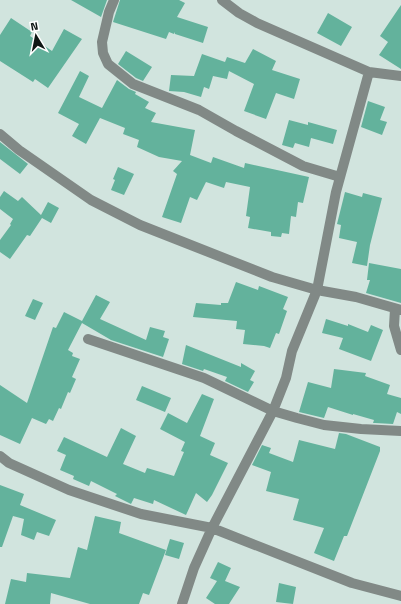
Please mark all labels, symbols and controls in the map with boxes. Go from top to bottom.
north arrow [16,16,56,56]
text: N [29,18,39,35]

